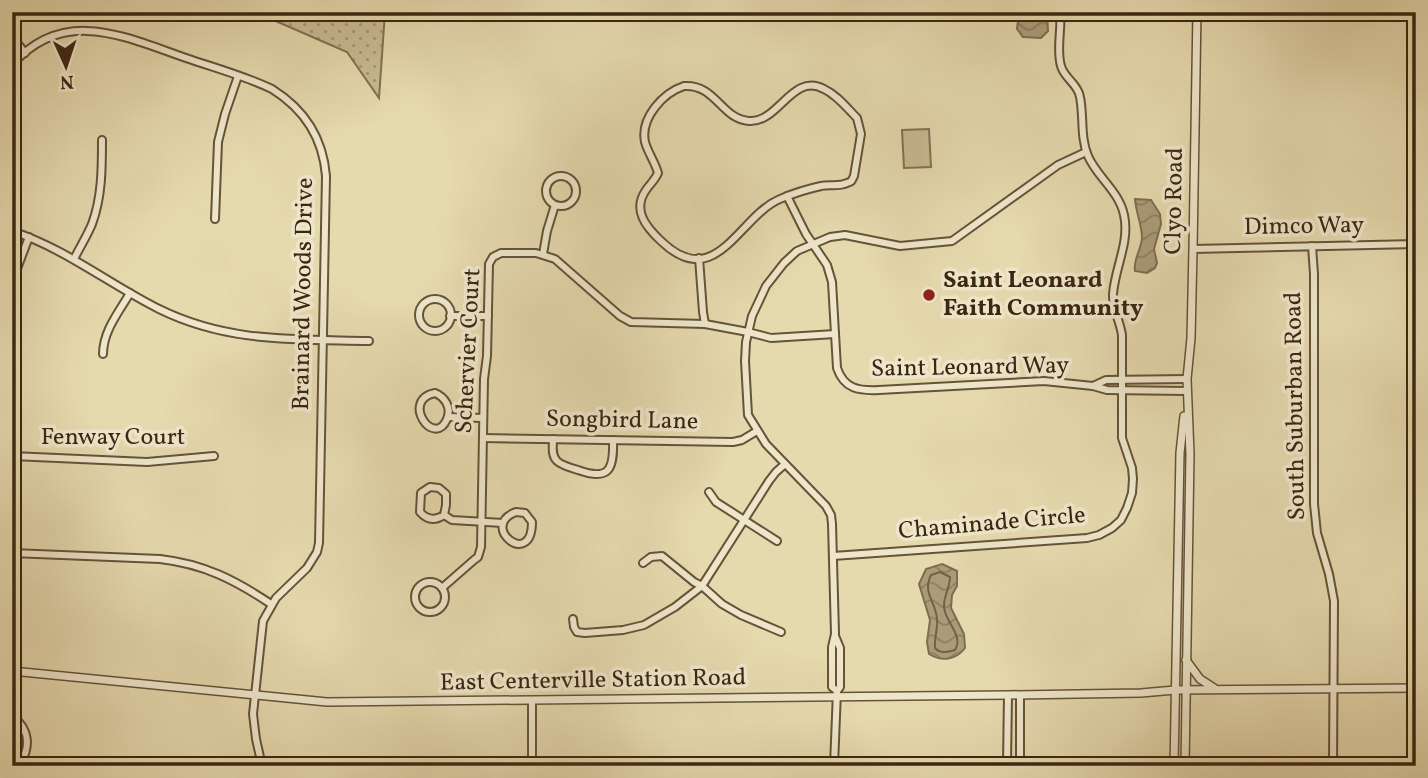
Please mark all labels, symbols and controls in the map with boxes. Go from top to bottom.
north arrow [32,32,102,102]
text: N [59,68,74,94]
street label: Clyo Road [1157,147,1193,255]
street label: Brainard Woods Drive [285,177,323,411]
street label: Dimco Way [1244,209,1364,245]
place label: Saint Leonard Faith Community [943,264,1144,326]
street label: Schervier Court [448,267,490,435]
marker: Saint Leonard Faith Community [921,287,937,303]
street label: South Suburban Road [1277,291,1315,521]
street label: Saint Leonard Way [871,349,1069,387]
street label: Songbird Lane [545,403,699,439]
street label: Fenway Court [41,421,185,455]
street label: Chaminade Circle [897,499,1087,549]
street label: East Centerville Station Road [440,661,746,701]

